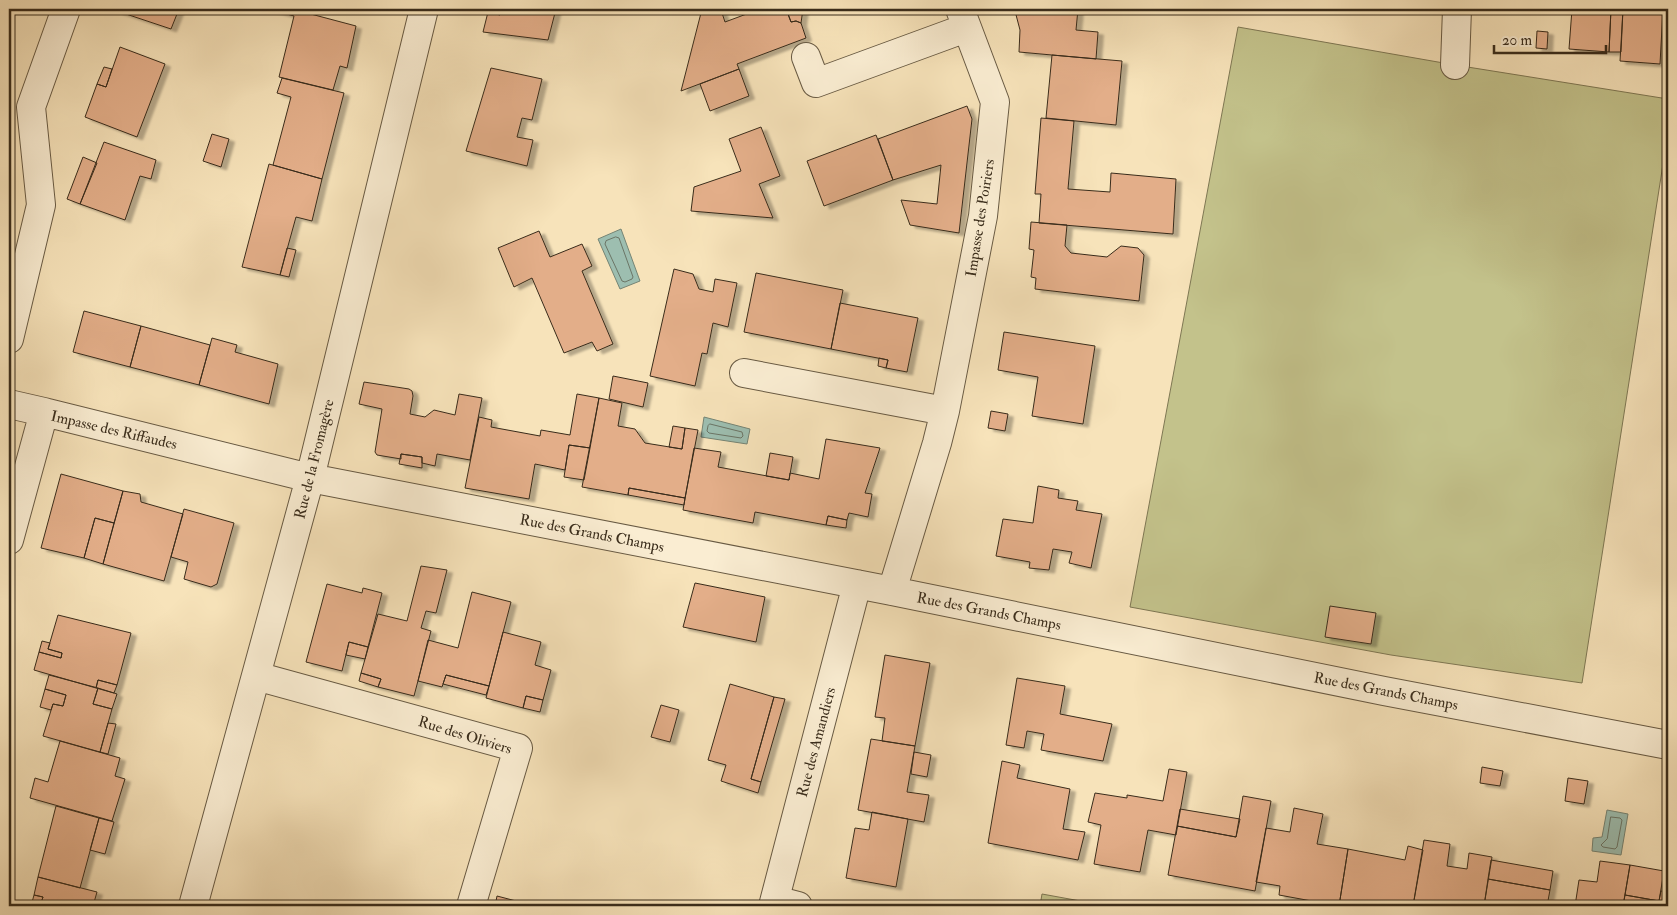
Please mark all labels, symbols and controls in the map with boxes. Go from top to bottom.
scale bar [1494,22,1607,54]
text: 20 m [1502,31,1532,50]
street label: Impasse des Poiriers [962,158,1000,279]
street label: Rue de la Fromagère [290,397,339,521]
street label: Impasse des Riffaudes [49,407,179,455]
street label: Rue des Grands Champs [518,510,666,558]
street label: Rue des Grands Champs [915,588,1063,636]
street label: Rue des Grands Champs [1312,668,1460,716]
street label: Rue des Amandiers [793,685,840,799]
street label: Rue des Oliviers [416,712,514,759]

